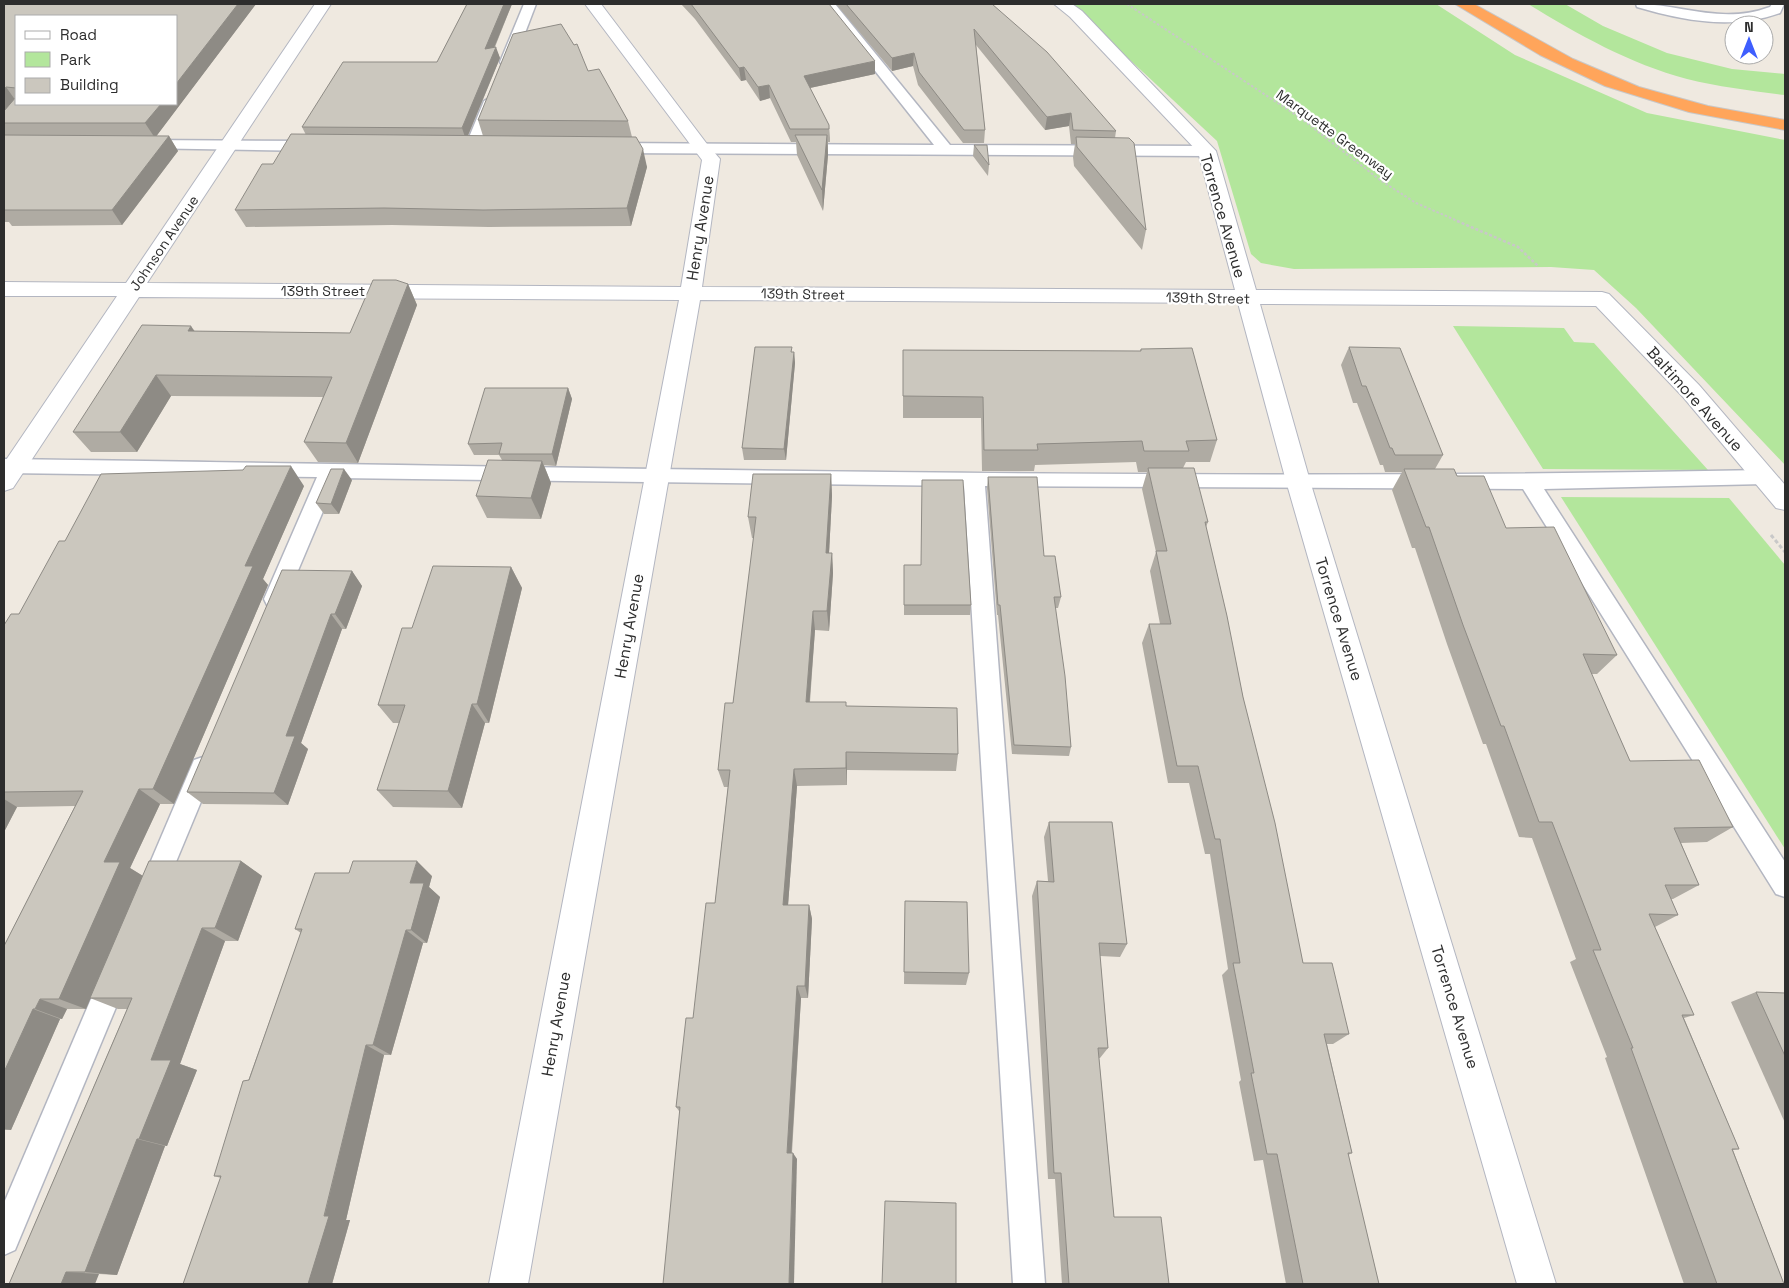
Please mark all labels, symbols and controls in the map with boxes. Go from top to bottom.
legend [15,15,178,105]
north arrow [1724,15,1774,65]
text: N [1744,18,1754,36]
text: Road [60,25,97,44]
text: Park [60,50,91,69]
text: Building [60,75,119,94]
street label: Marquette Greenway [1273,85,1397,183]
street label: Torrence Avenue [1195,151,1251,281]
street label: Henry Avenue [681,174,719,282]
street label: Johnson Avenue [125,192,203,294]
street label: 139th Street [281,282,365,300]
street label: 139th Street [761,284,845,304]
street label: 139th Street [1166,288,1250,308]
street label: Baltimore Avenue [1642,342,1748,456]
street label: Torrence Avenue [1310,555,1368,683]
street label: Henry Avenue [609,572,649,680]
street label: Torrence Avenue [1426,943,1484,1071]
street label: Henry Avenue [536,970,576,1078]

